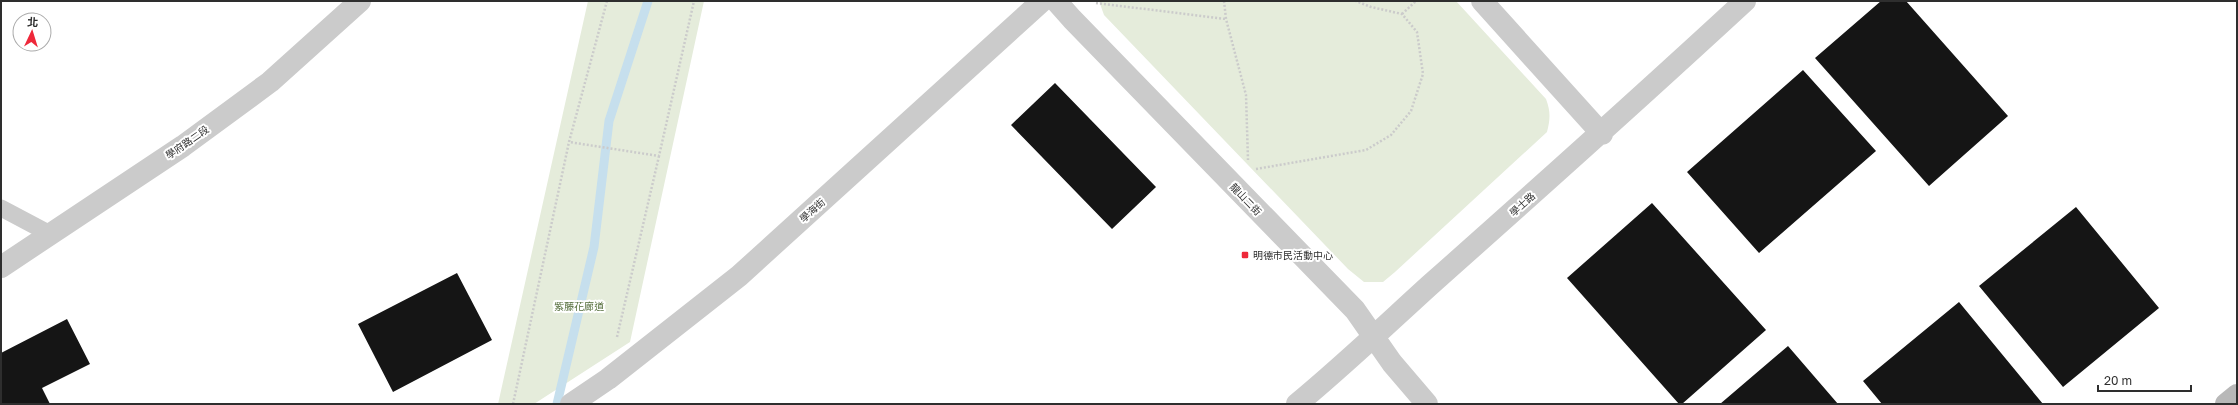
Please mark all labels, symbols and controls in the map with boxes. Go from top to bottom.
north arrow [12,12,52,52]
text: 北 [27,15,39,28]
street label: 學府路二段 [163,123,211,161]
street label: 龍山二街 [1228,180,1264,218]
street label: 學士路 [1507,190,1537,218]
street label: 學海街 [797,196,827,224]
place label: 明德市民活動中心 [1253,249,1333,261]
marker: 明德市民活動中心 [1240,250,1250,260]
park label: 紫藤花廊道 [554,300,604,312]
scale bar [2098,367,2191,393]
text: 20 m [2104,373,2132,388]

